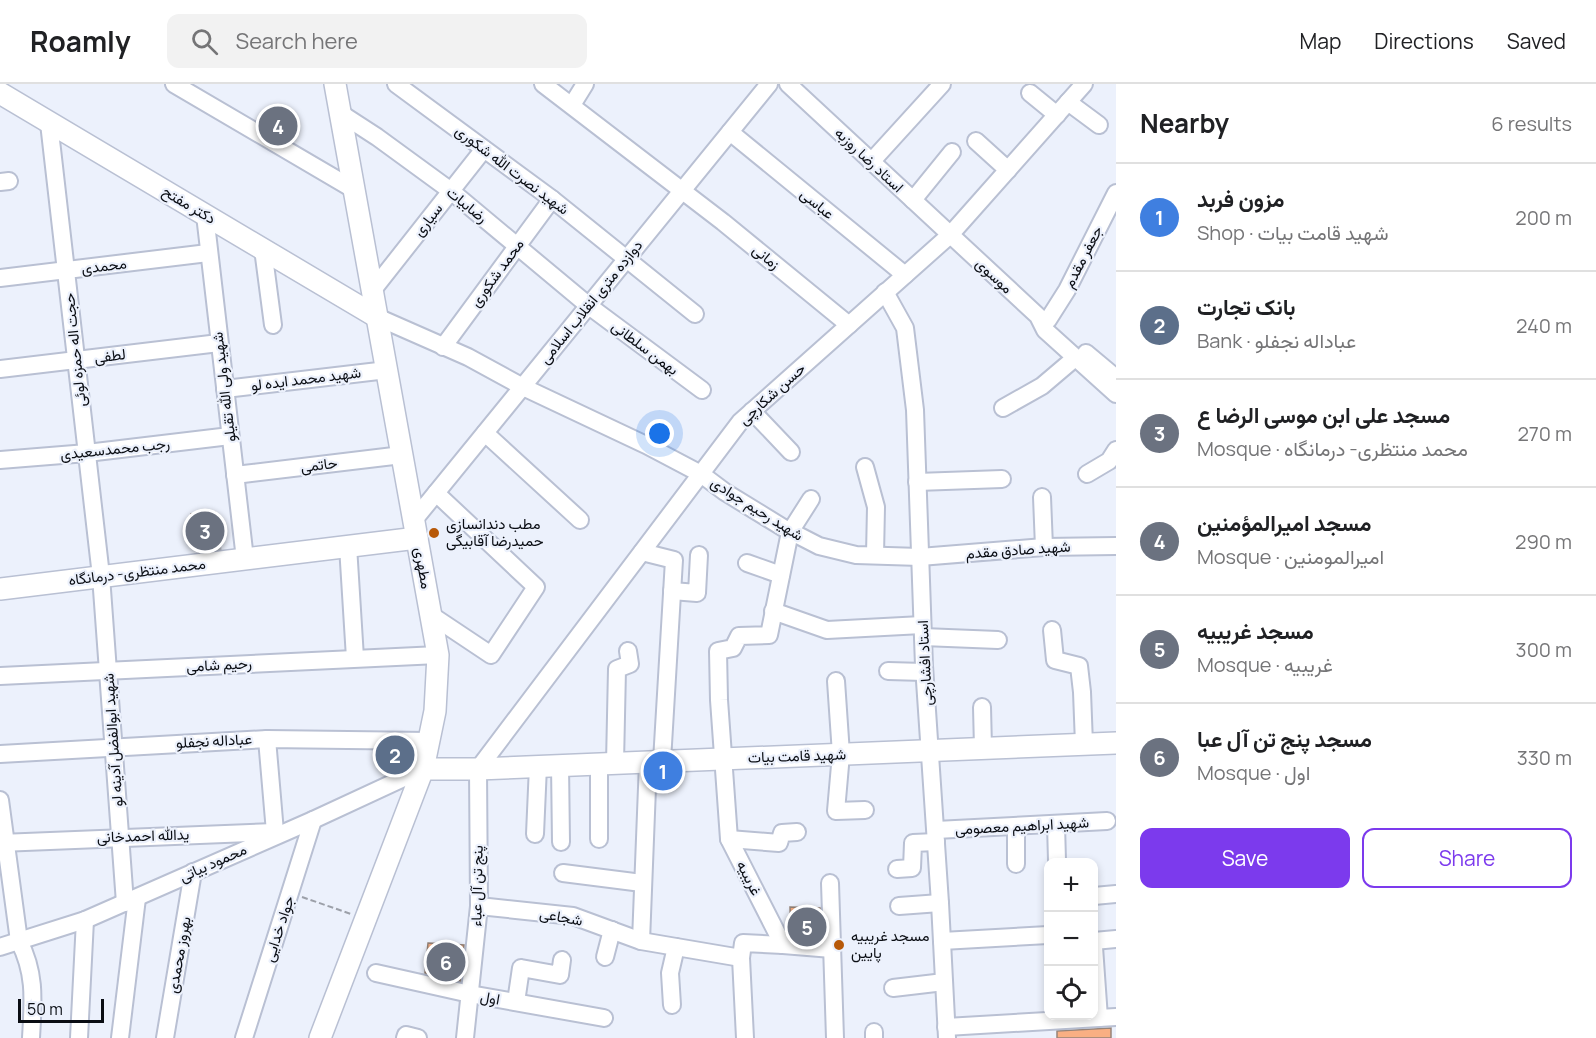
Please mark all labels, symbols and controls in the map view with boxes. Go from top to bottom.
search box [167,14,587,68]
text: Roamly [30,22,131,60]
icon: search [188,25,221,58]
text: Search here [236,26,358,56]
text: Map [1300,27,1341,55]
text: Directions [1374,27,1474,55]
text: Saved [1507,27,1566,55]
pin: 4 [258,104,298,148]
text: Nearby [1140,105,1229,141]
text: 6 results [1491,110,1572,137]
street label: شهید نصرت الله شکوری [451,120,574,219]
street label: استاد رضا روزبه [830,122,908,197]
street label: دکتر مفتح [158,180,220,230]
street label: رضابیات [442,182,492,228]
street label: عباسی [796,183,839,224]
text: مزون فربد [1197,184,1284,214]
street label: سیاری [408,199,447,241]
text: 1 [1155,204,1164,231]
text: 200 m [1515,204,1572,231]
text: Shop · شهید قامت بیات [1197,219,1389,246]
street label: جعفر مقدم [1058,222,1107,291]
street label: محمد شکوری [465,234,529,311]
street label: دوازده متری انقلاب اسلامی [534,235,647,368]
street label: زمانی [748,239,785,274]
street label: محمدی [80,252,128,279]
street label: موسوی [971,253,1018,298]
street label: حجت اله حمزه لوئی [58,292,91,408]
text: بانک تجارت [1197,292,1296,322]
text: 2 [1154,312,1165,339]
text: 240 m [1516,312,1572,339]
street label: بهمن سلطانی [607,315,683,380]
text: Bank · عباداله نجفلو [1197,327,1356,354]
street label: شهید ولی الله تقیلو [206,331,241,443]
street label: لطفی [93,343,127,368]
street label: حسن شکارچی [734,358,810,429]
street label: شهید محمد ایده لو [250,361,362,396]
text: مسجد علی ابن موسی الرضا ع [1197,400,1450,430]
your location [645,419,674,448]
text: 3 [1154,420,1165,447]
text: 270 m [1517,420,1572,447]
street label: رجب محمدسعیدی [59,432,171,465]
text: Mosque · محمد منتظری- درمانگاه [1197,435,1468,462]
street label: حاتمی [299,452,339,477]
street label: شهید رحیم جوادی [707,472,808,546]
pin: 3 [186,508,224,554]
text: مسجد امیرالمؤمنین [1197,508,1371,538]
place label: مطب دندانسازی حمیدرضا آقابیگی [446,513,544,551]
marker: مطب دندانسازی حمیدرضا آقابیگی [427,526,441,540]
text: 4 [1153,528,1166,555]
text: 290 m [1515,528,1572,555]
street label: شهید صادق مقدم [965,535,1071,564]
text: Mosque · امیرالمومنین [1197,543,1384,570]
street label: مطهری [410,545,437,590]
street label: محمد منتظری- درمانگاه [67,553,207,590]
text: مسجد غریبیه [1197,616,1314,646]
street label: استاد افشارچی [912,620,937,706]
text: 5 [1154,636,1165,663]
text: 300 m [1516,636,1572,663]
text: Mosque · غریبیه [1197,651,1333,678]
street label: رحیم شامی [186,652,252,677]
street label: شهید ابوالفضل آدینه لو [97,672,128,807]
text: مسجد پنج تن آل عبا [1197,724,1372,754]
street label: عباداله نجفلو [175,728,253,753]
pin: 2 [376,732,414,778]
street label: شهید قامت بیات [747,743,847,768]
text: 6 [1153,744,1166,771]
text: 330 m [1517,744,1572,771]
pin: 1 [644,748,682,794]
text: Mosque · اول [1197,759,1310,786]
street label: شهید ابراهیم معصومی [954,811,1090,840]
street label: یدالله احمدخانی [96,823,190,848]
button: Save [1140,828,1350,888]
button: Share [1362,828,1572,888]
street label: محمود بیاتی [176,838,250,887]
street label: پنج تن آل عباء [465,845,489,927]
street label: غریبیه [732,857,767,899]
map controls [1044,858,1098,1020]
button: + [1044,858,1098,912]
street label: جواد خدایی [258,893,299,965]
street label: شجاعی [538,902,585,931]
pin: 5 [788,904,826,950]
button: − [1044,912,1098,966]
street label: بهروز محمدی [161,915,196,995]
place label: مسجد غریبیه پایین [851,925,930,963]
marker: مسجد غریبیه پایین [832,938,846,952]
pin: 6 [426,940,466,984]
button: locate [1044,966,1098,1020]
street label: اول [479,985,502,1010]
scale bar [18,996,104,1024]
text: 50 m [27,998,63,1020]

